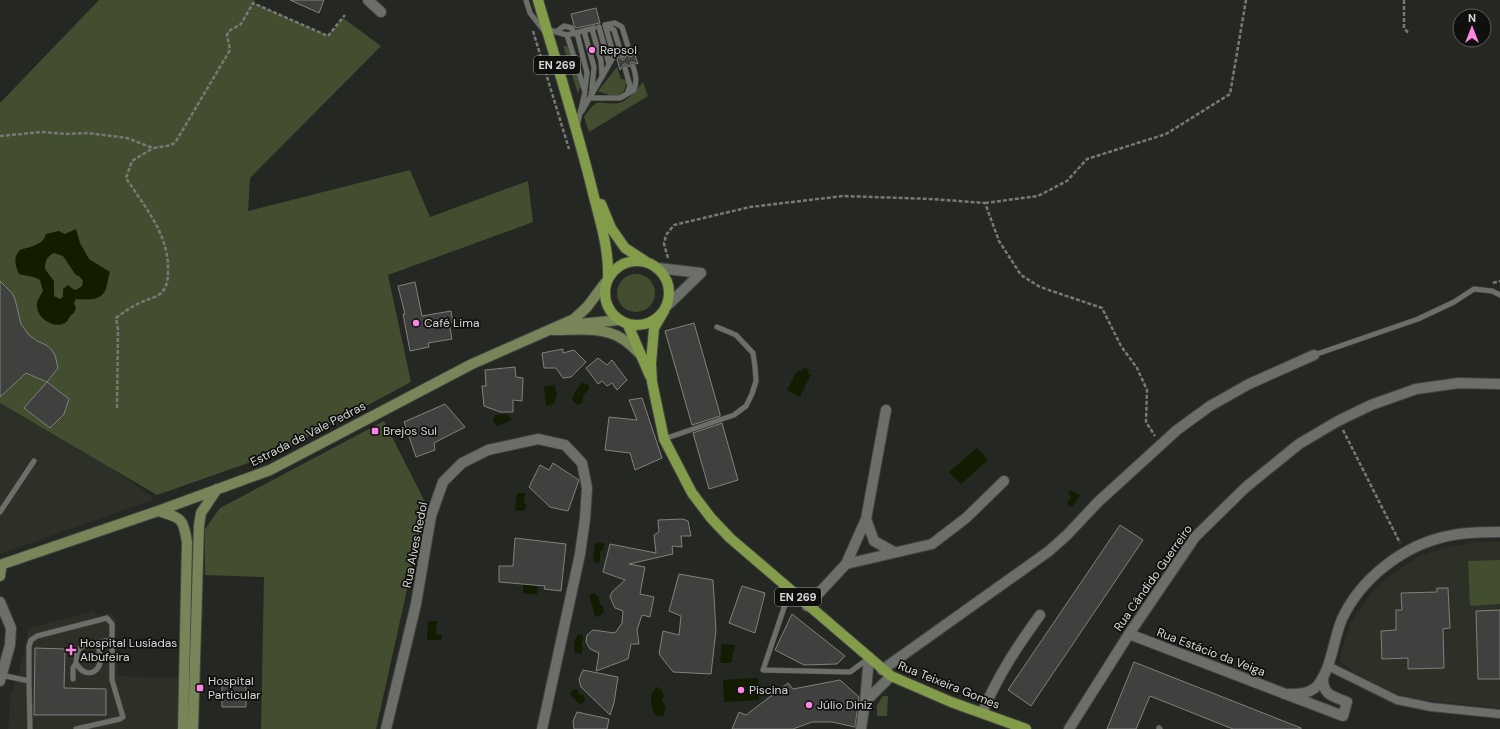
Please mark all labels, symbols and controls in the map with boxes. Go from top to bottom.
north arrow [1452,8,1492,48]
text: N [1468,11,1476,25]
place label: Repsol [600,42,637,58]
marker: Repsol [587,45,597,55]
road number: EN 269 [534,56,580,74]
place label: Café Lima [424,315,479,331]
marker: Café Lima [411,318,421,328]
street label: Estrada de Vale Pedras [248,398,368,470]
place label: Brejos Sul [383,423,437,439]
marker: Brejos Sul [370,426,380,436]
street label: Rua Alves Redol [399,501,431,589]
street label: Rua Cândido Guerreiro [1110,522,1196,634]
road number: EN 269 [775,588,821,606]
street label: Rua Estácio da Veiga [1154,624,1268,680]
place label: Hospital Lusíadas Albufeira [80,635,177,665]
marker: Hospital Lusíadas Albufeira [65,644,77,656]
street label: Rua Teixeira Gomes [896,657,1002,713]
place label: Hospital Particular [208,673,261,703]
place label: Piscina [749,682,788,698]
marker: Hospital Particular [195,683,205,693]
marker: Piscina [736,685,746,695]
place label: Júlio Diniz [817,697,872,713]
marker: Júlio Diniz [804,700,814,710]

